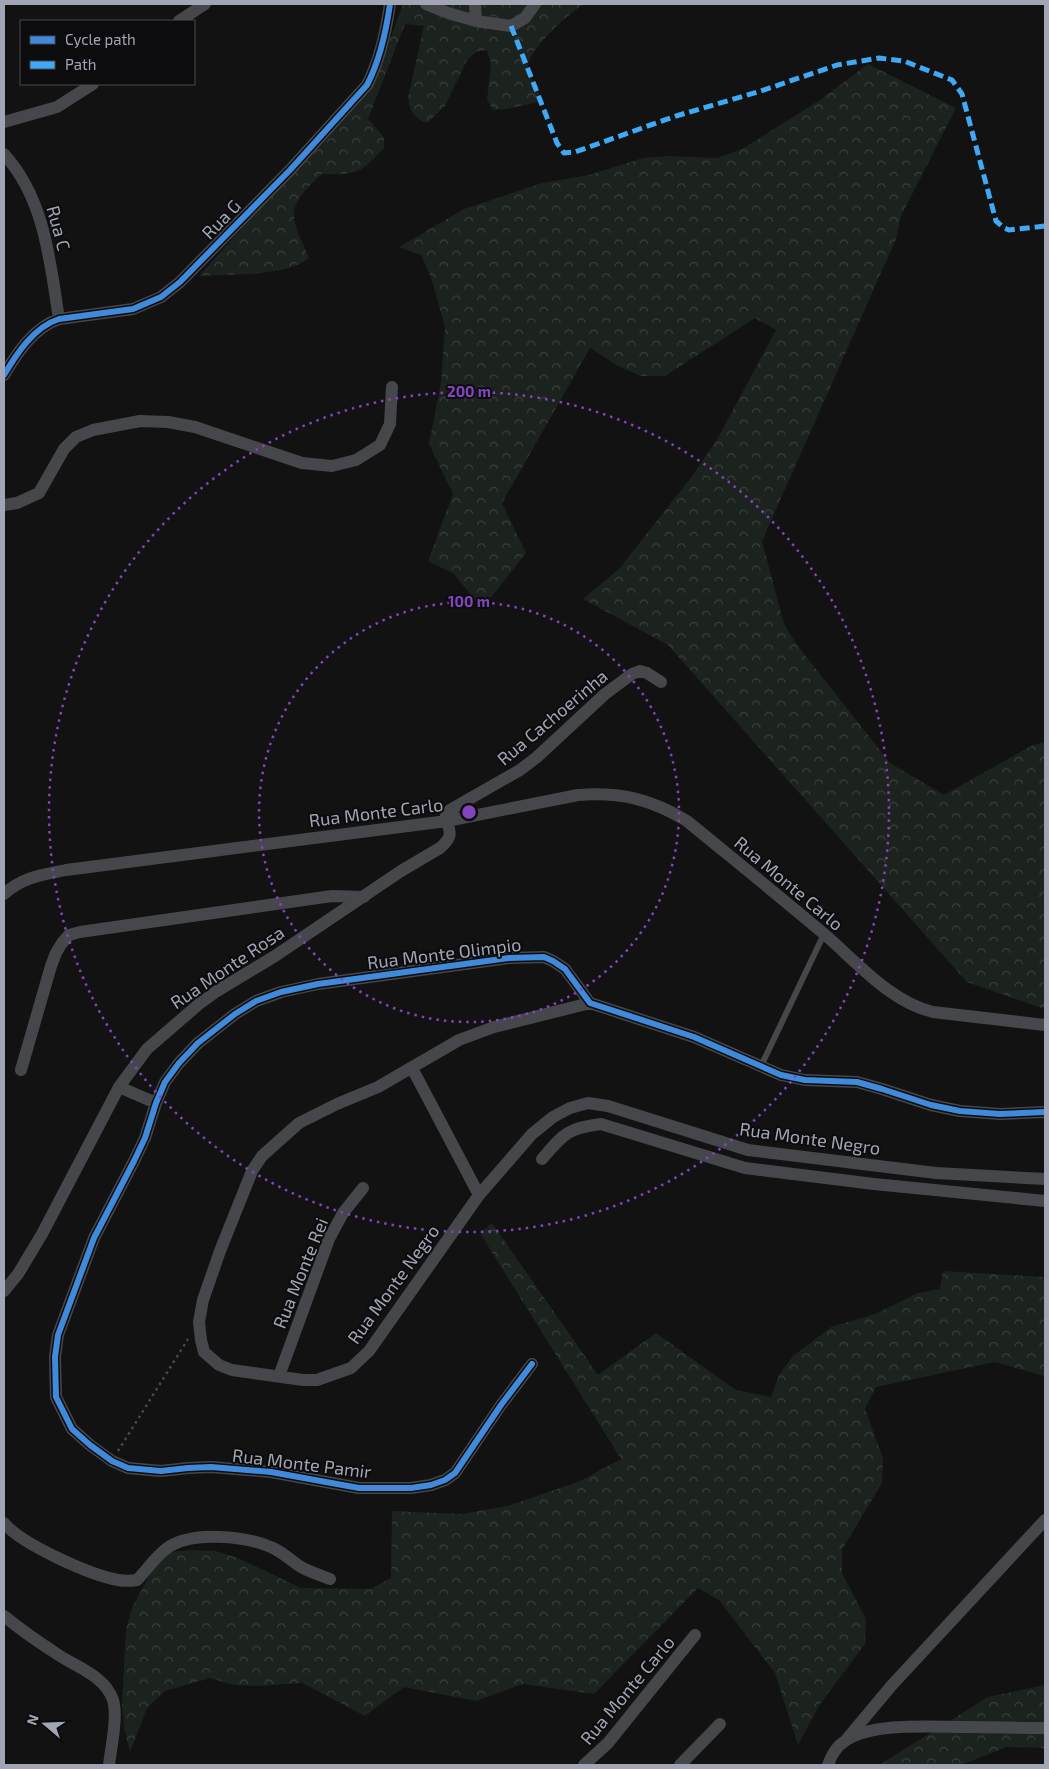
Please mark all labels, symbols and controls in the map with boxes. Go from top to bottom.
legend [20,20,195,85]
text: Cycle path [65,30,136,48]
text: Path [65,55,96,73]
street label: Rua G [197,195,245,243]
street label: Rua C [42,203,76,253]
text: 200 m [447,382,491,400]
text: 100 m [448,592,490,610]
street label: Rua Cachoerinha [492,665,612,769]
street label: Rua Monte Carlo [308,793,444,831]
centre of rings [460,803,478,821]
street label: Rua Monte Carlo [730,831,848,935]
street label: Rua Monte Rosa [166,921,288,1013]
street label: Rua Monte Olimpio [366,933,522,973]
street label: Rua Monte Negro [738,1117,882,1159]
street label: Rua Monte Rei [268,1214,332,1332]
street label: Rua Monte Negro [342,1220,444,1348]
street label: Rua Monte Pamir [231,1444,373,1482]
street label: Rua Monte Carlo [575,1631,679,1749]
north arrow [20,1699,70,1749]
text: N [23,1712,42,1727]

